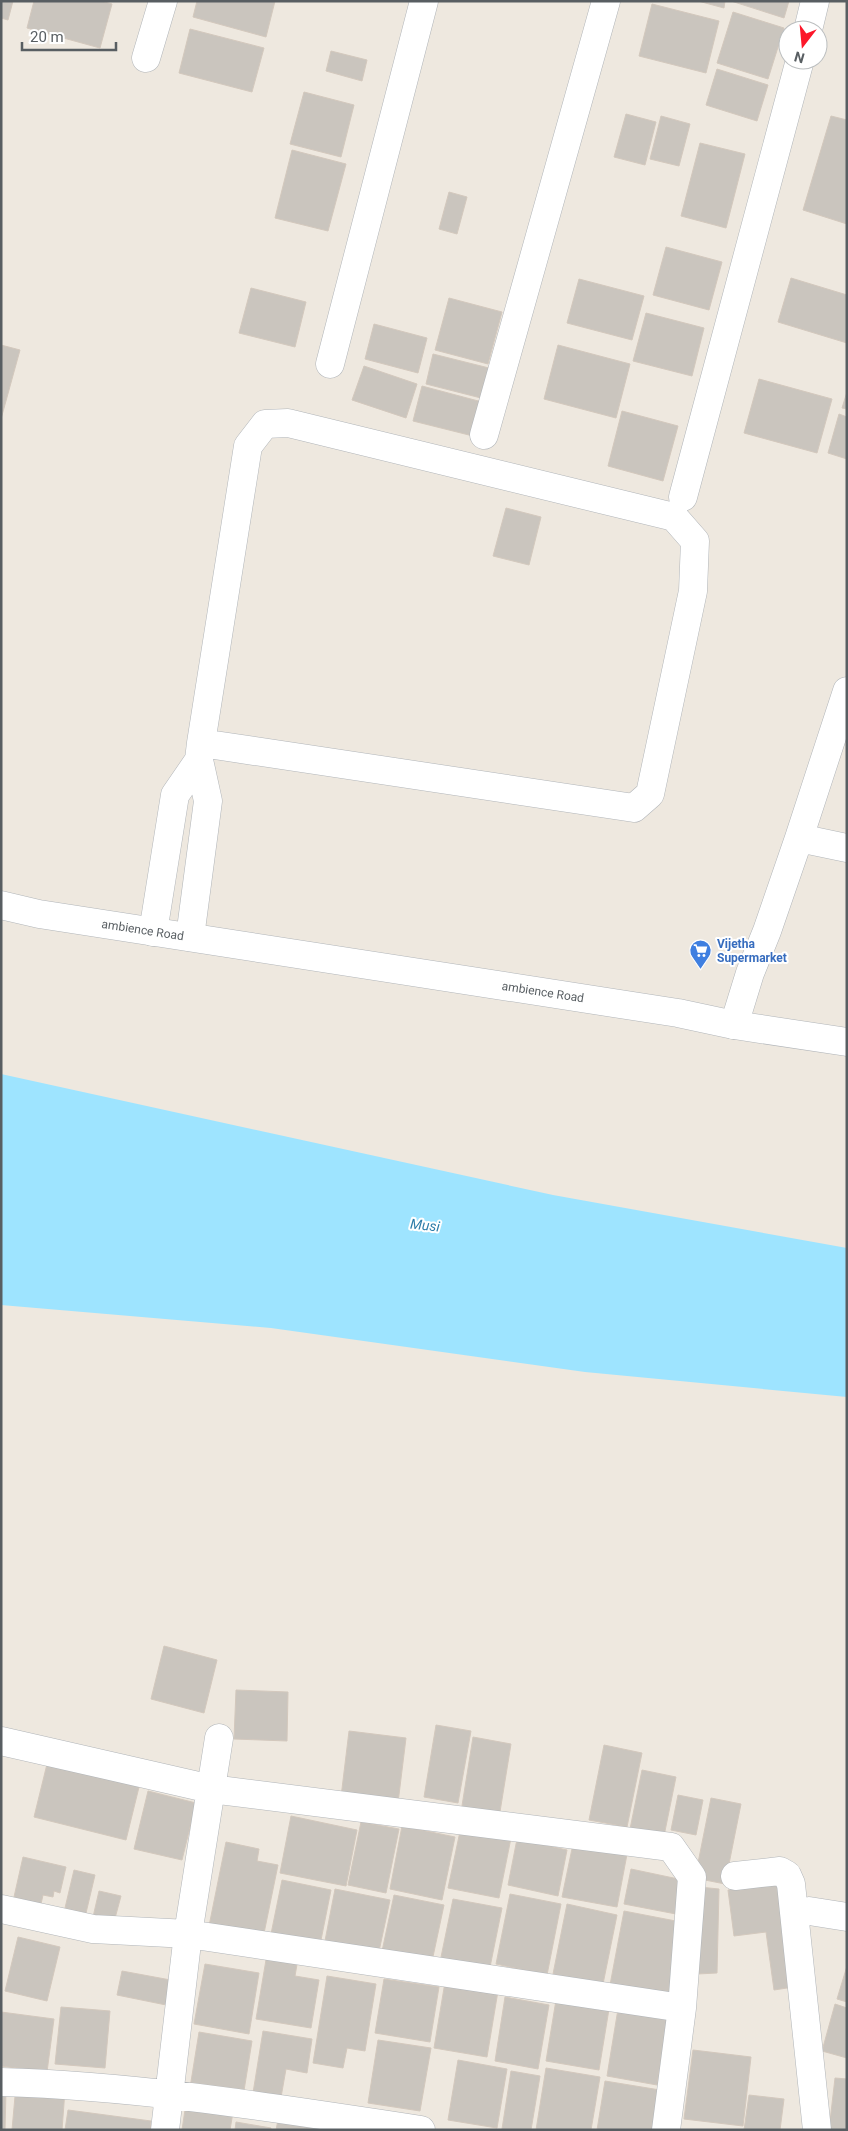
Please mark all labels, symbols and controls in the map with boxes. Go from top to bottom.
scale bar [22,20,116,52]
north arrow [778,20,828,70]
text: 20 m [30,28,64,46]
text: N [792,48,806,67]
street label: ambience Road [101,917,185,943]
place label: Vijetha Supermarket [717,937,787,965]
supermarket icon: Vijetha Supermarket [689,939,713,970]
street label: ambience Road [501,979,585,1005]
water label: Musi [409,1215,441,1235]

